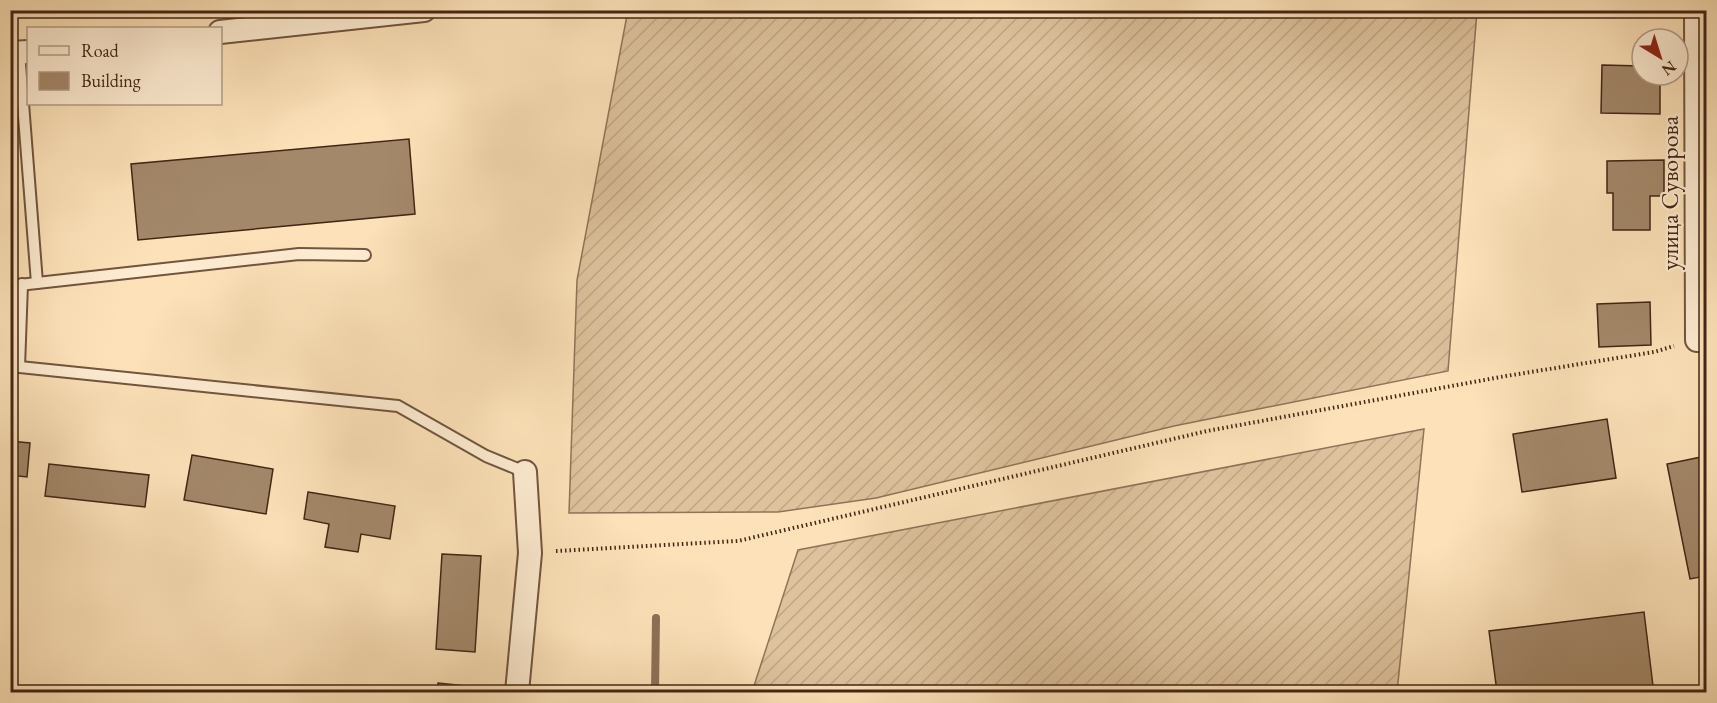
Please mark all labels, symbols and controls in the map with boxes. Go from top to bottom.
legend [27,27,222,105]
north arrow [1630,27,1690,87]
text: Road [81,39,120,62]
text: N [1657,56,1680,81]
text: Building [81,69,141,92]
street label: улица Суворова [1654,115,1685,270]

